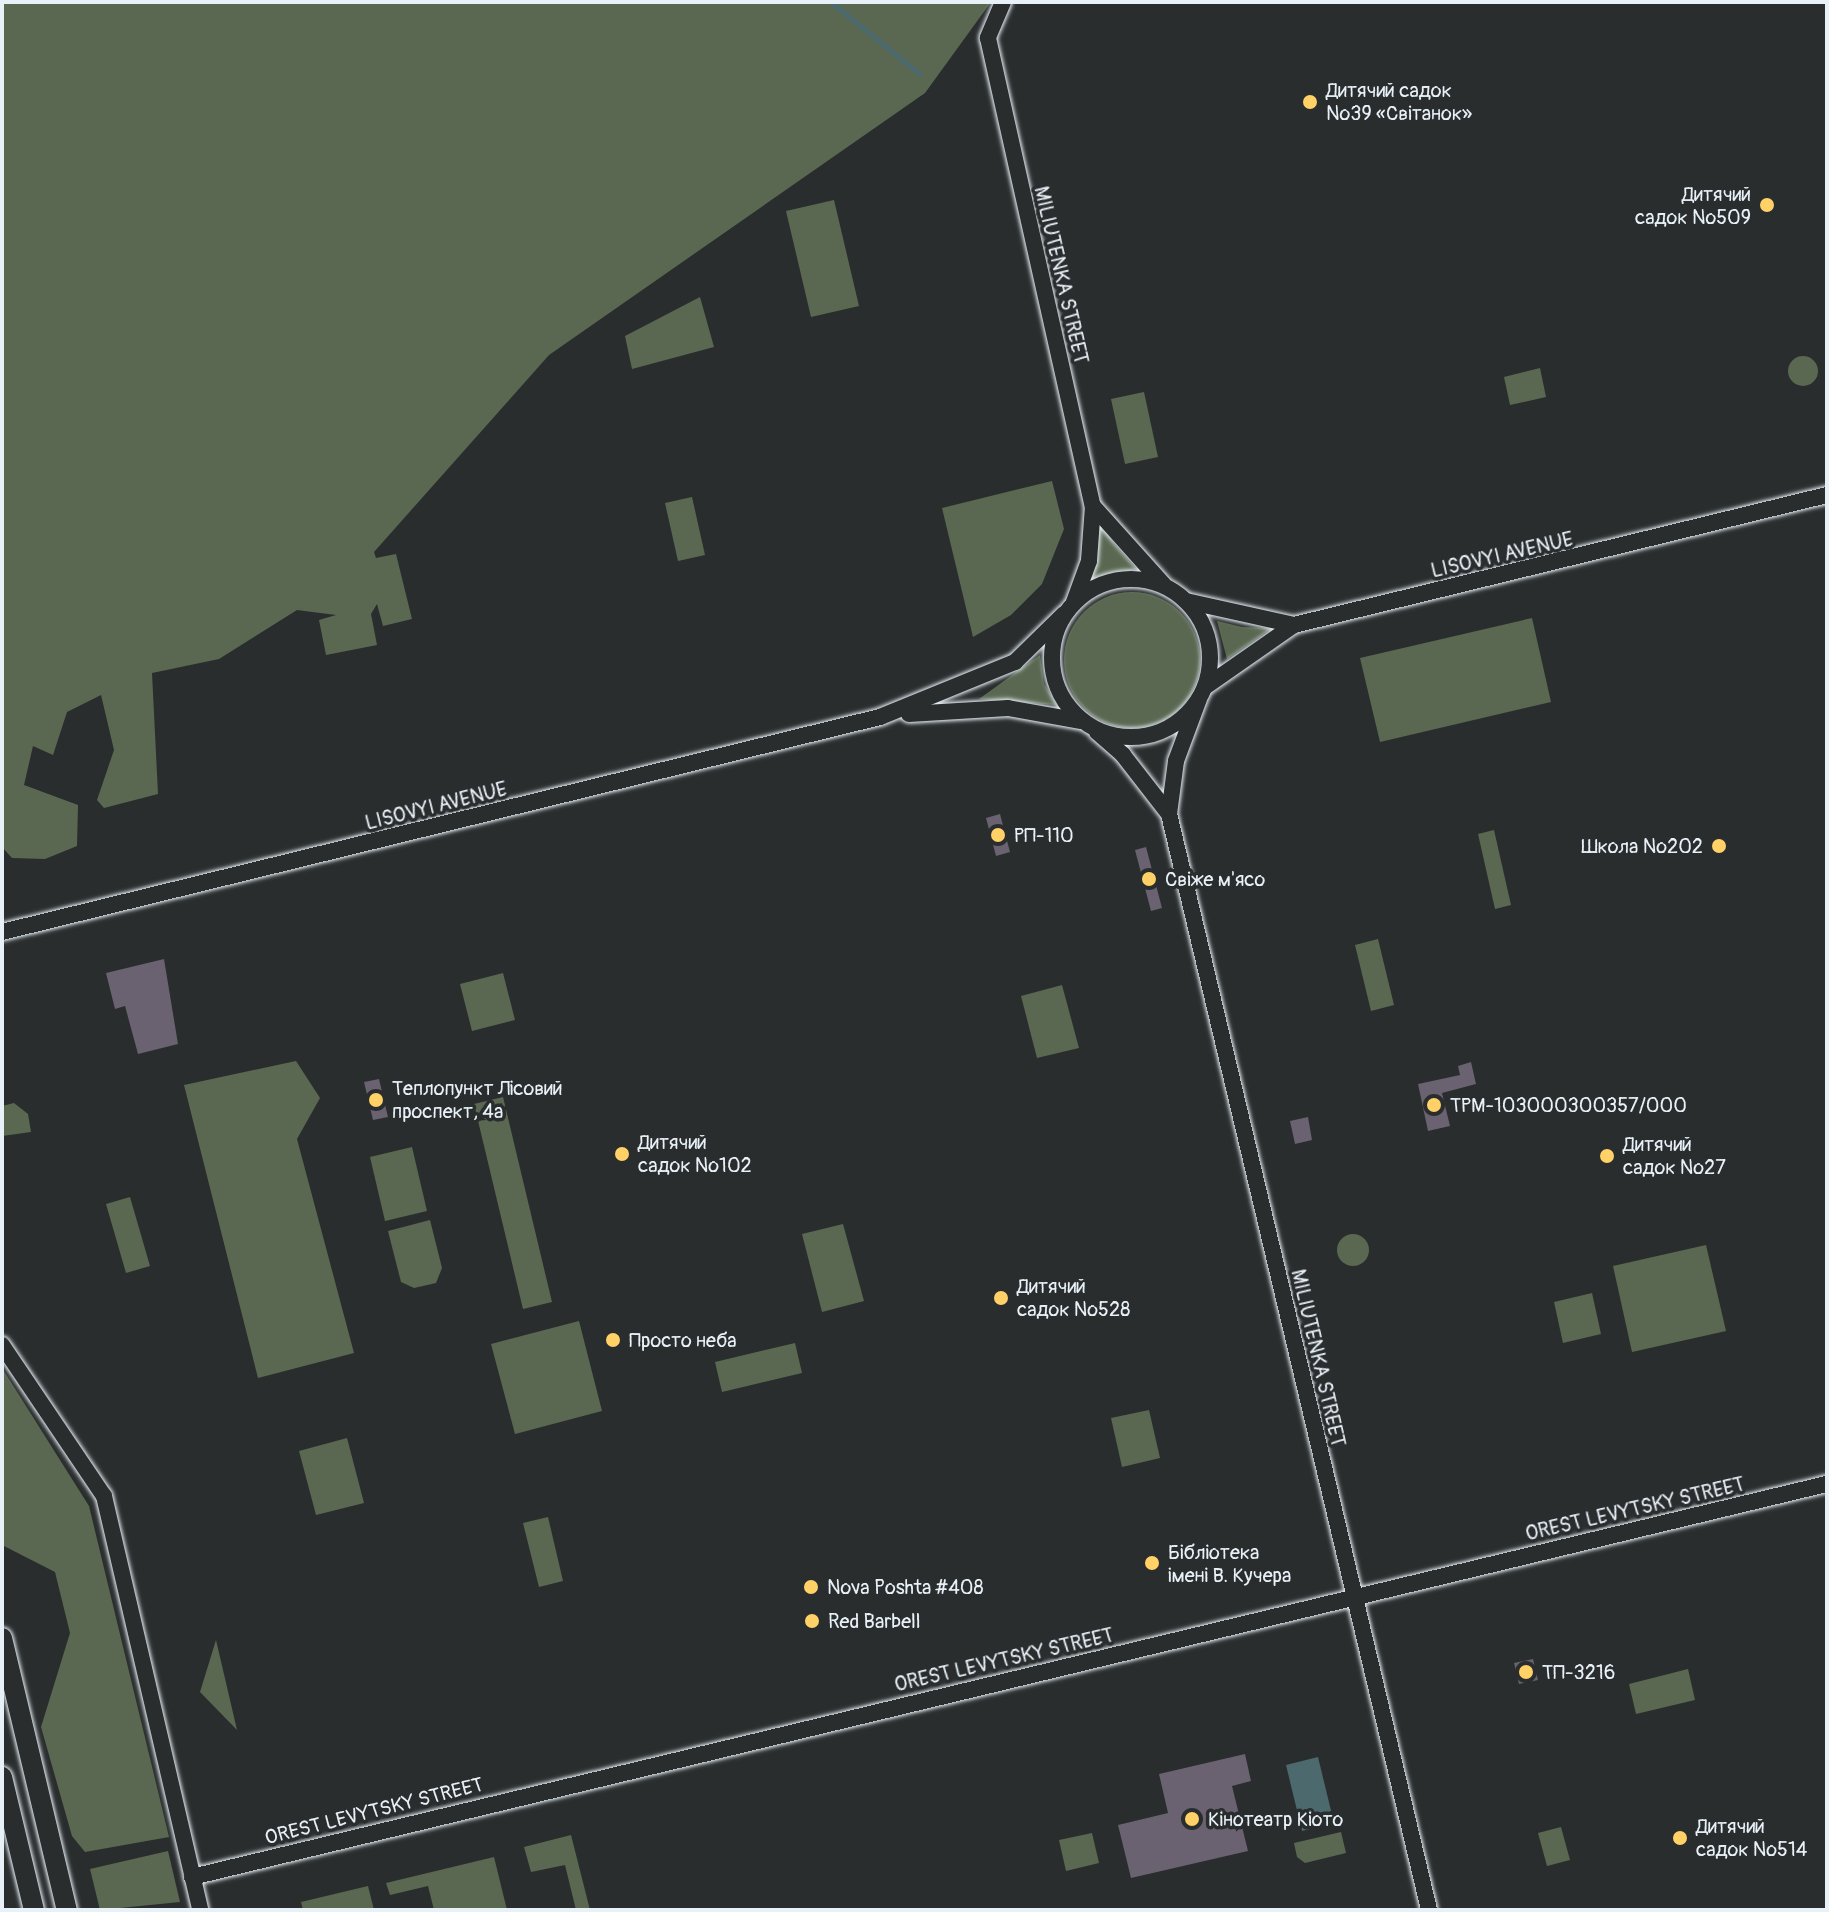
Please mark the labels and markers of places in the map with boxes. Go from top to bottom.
place label: Дитячий садок №39 «Світанок» [1326,78,1472,125]
marker: Дитячий садок №39 «Світанок» [1301,93,1319,111]
place label: Дитячий садок №509 [1635,182,1751,229]
marker: Дитячий садок №509 [1758,196,1776,214]
place label: РП-110 [1014,823,1074,847]
marker: РП-110 [989,826,1007,844]
place label: Школа №202 [1581,834,1703,858]
marker: Школа №202 [1710,837,1728,855]
place label: Свіже м'ясо [1165,867,1265,891]
marker: Свіже м'ясо [1140,870,1158,888]
place label: Теплопункт Лісовий проспект, 4а [392,1076,563,1123]
marker: Теплопункт Лісовий проспект, 4а [367,1091,385,1109]
place label: ТРМ-103000300357/000 [1450,1093,1687,1117]
marker: ТРМ-103000300357/000 [1425,1096,1443,1114]
place label: Дитячий садок №102 [638,1130,752,1177]
place label: Дитячий садок №27 [1623,1132,1726,1179]
marker: Дитячий садок №102 [613,1145,631,1163]
marker: Дитячий садок №27 [1598,1147,1616,1165]
place label: Дитячий садок №528 [1017,1274,1130,1321]
marker: Дитячий садок №528 [992,1289,1010,1307]
place label: Просто неба [629,1328,737,1352]
marker: Просто неба [604,1331,622,1349]
place label: Бібліотека імені В. Кучера [1168,1540,1291,1587]
marker: Бібліотека імені В. Кучера [1143,1554,1161,1572]
place label: Nova Poshta #408 [827,1575,984,1599]
marker: Nova Poshta #408 [802,1578,820,1596]
place label: Red Barbell [828,1609,921,1633]
marker: Red Barbell [803,1612,821,1630]
place label: ТП-3216 [1542,1660,1615,1684]
marker: ТП-3216 [1517,1663,1535,1681]
place label: Кінотеатр Кіото [1208,1807,1343,1831]
marker: Кінотеатр Кіото [1183,1810,1201,1828]
place label: Дитячий садок №514 [1696,1814,1807,1861]
marker: Дитячий садок №514 [1671,1829,1689,1847]

